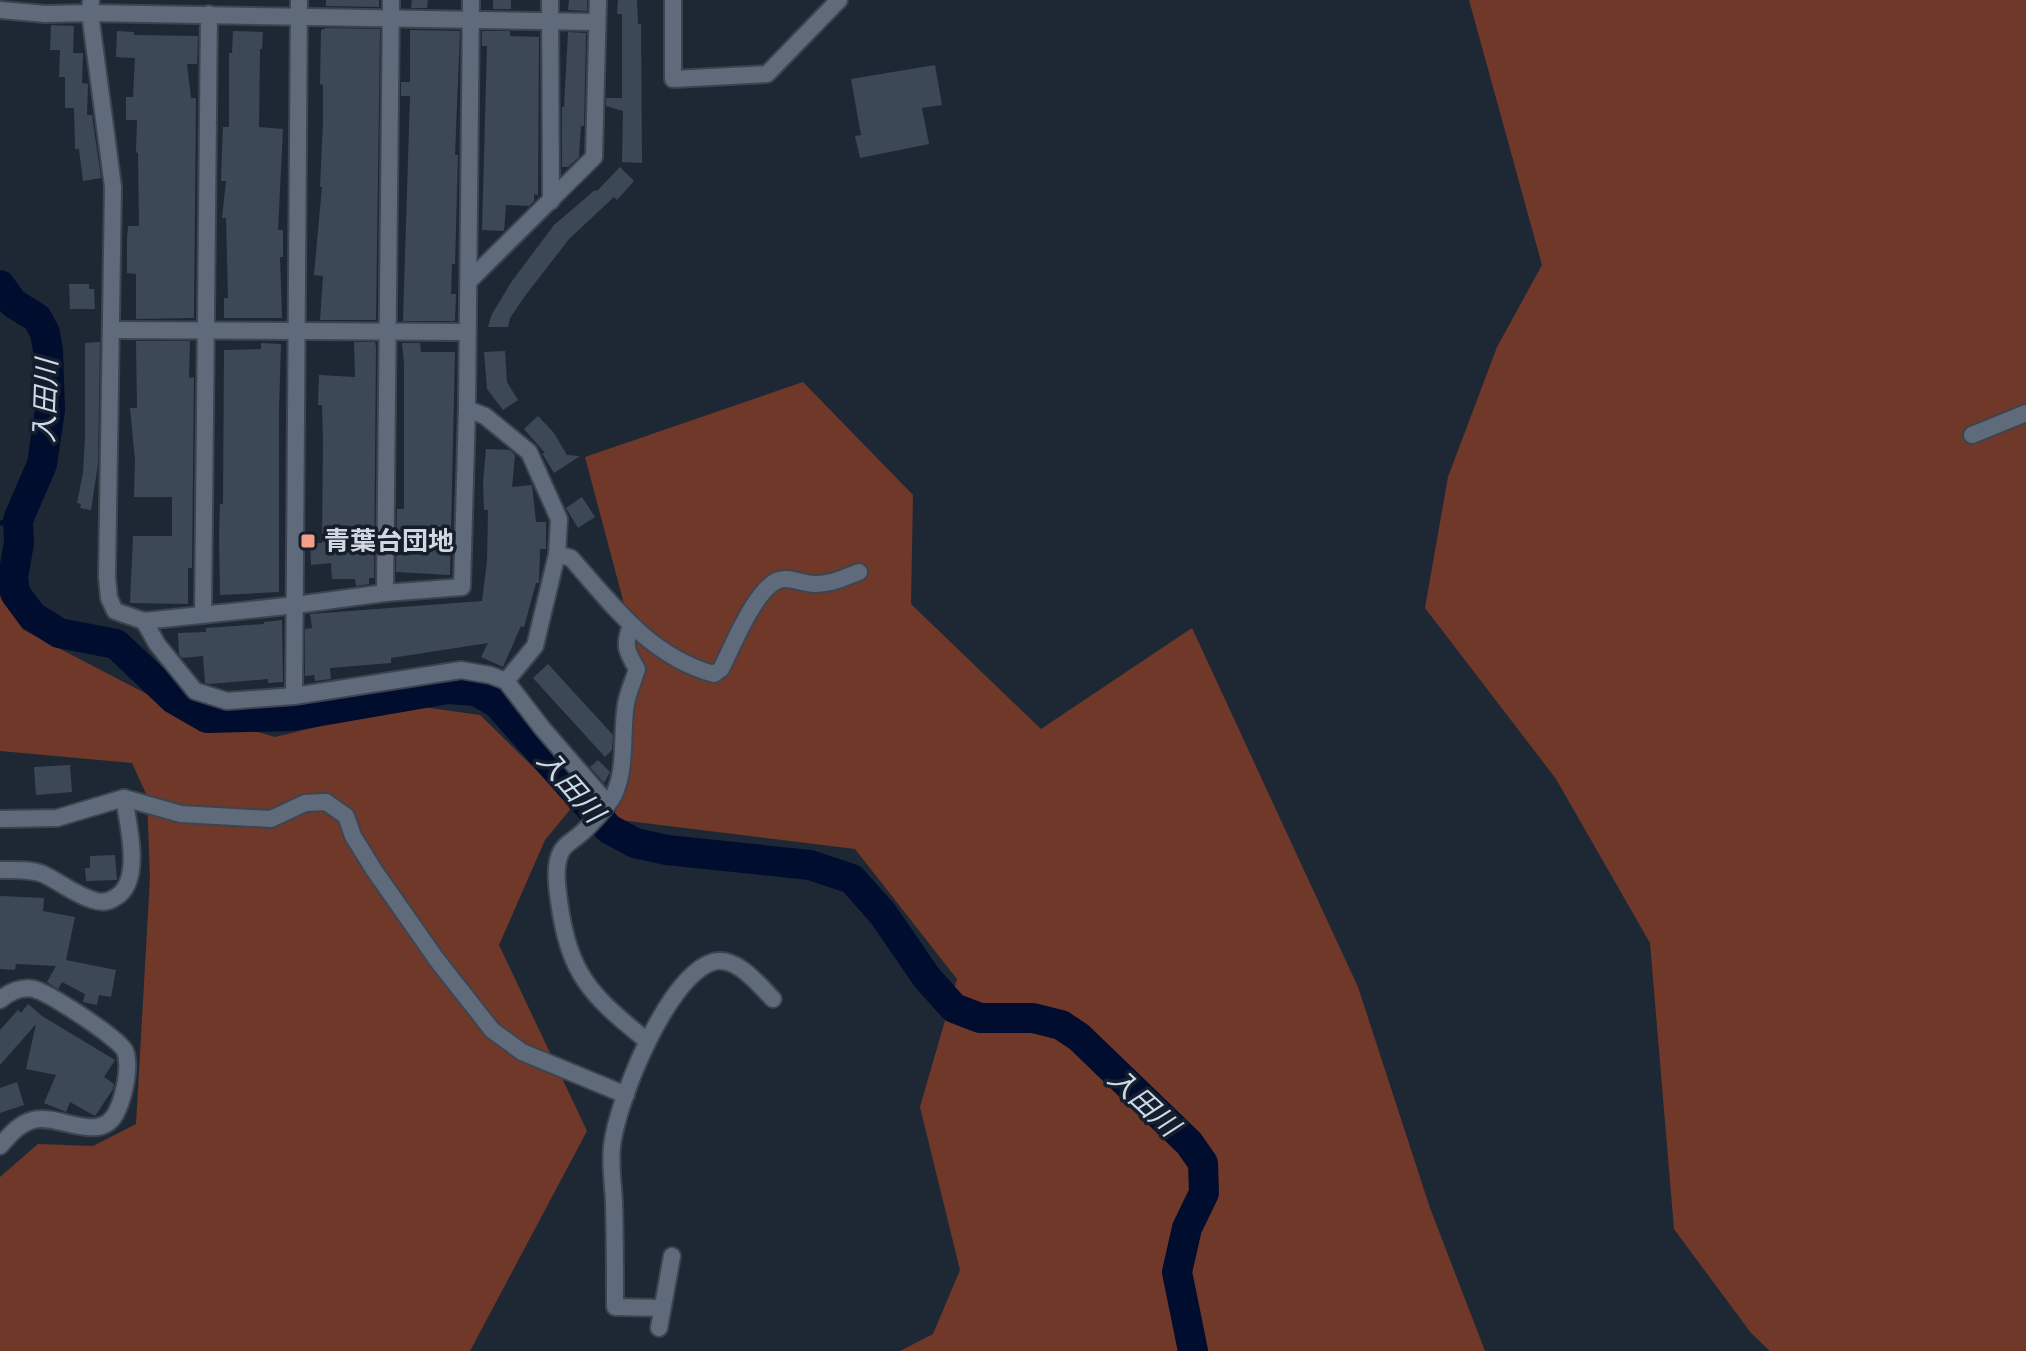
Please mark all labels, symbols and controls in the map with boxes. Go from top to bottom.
water label: 入田川 [29,356,63,444]
place label: 青葉台団地 [324,526,454,556]
marker: 青葉台団地 [299,532,317,550]
water label: 入田川 [531,744,612,830]
water label: 入田川 [1102,1062,1187,1144]

